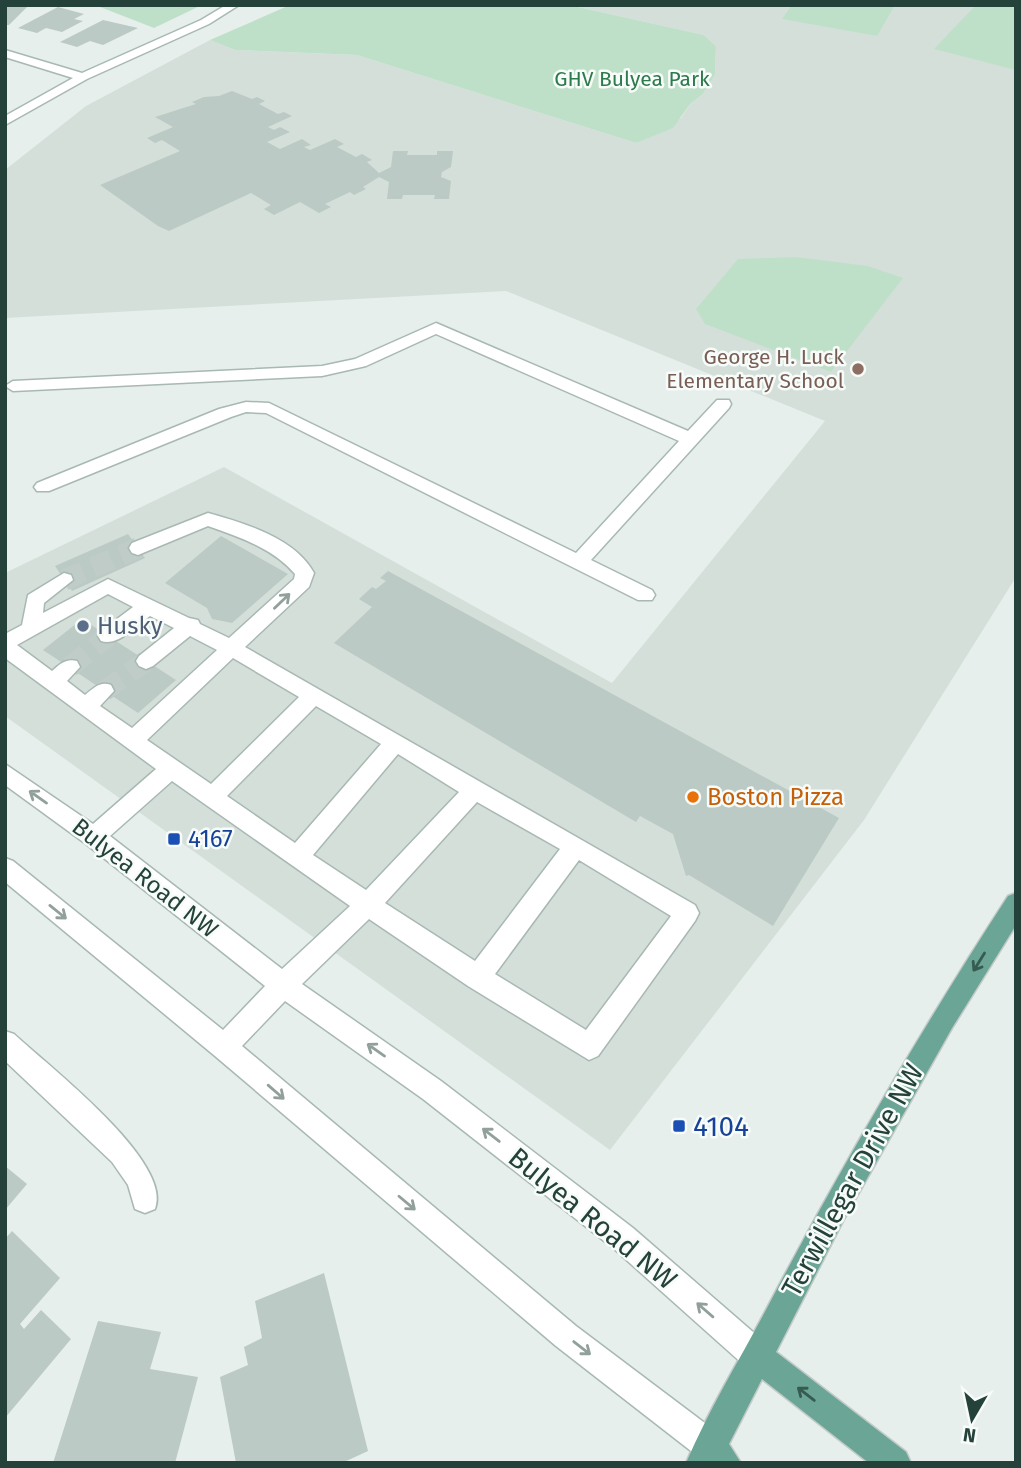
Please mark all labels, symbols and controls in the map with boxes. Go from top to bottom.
park label: GHV Bulyea Park [554,66,710,92]
place label: George H. Luck Elementary School [666,344,844,394]
marker: George H. Luck Elementary School [850,361,866,377]
one-way arrow [273,593,290,610]
place label: Husky [97,612,163,640]
marker: Husky [75,618,91,634]
place label: Boston Pizza [707,783,844,811]
marker: Boston Pizza [685,789,701,805]
one-way arrow [29,790,48,804]
street label: Bulyea Road NW [67,812,224,944]
place label: 4167 [188,825,233,853]
marker: 4167 [166,831,182,847]
one-way arrow [49,904,67,919]
one-way arrow [972,951,986,971]
one-way arrow [367,1043,386,1057]
street label: Terwillegar Drive NW [775,1058,930,1303]
one-way arrow [267,1084,285,1100]
place label: 4104 [693,1110,749,1143]
marker: 4104 [671,1118,687,1134]
one-way arrow [482,1128,501,1143]
street label: Bulyea Road NW [502,1140,683,1296]
one-way arrow [397,1195,415,1211]
one-way arrow [696,1302,714,1318]
one-way arrow [572,1340,591,1355]
north arrow [937,1384,1007,1454]
one-way arrow [797,1386,815,1401]
text: N [961,1423,977,1448]

